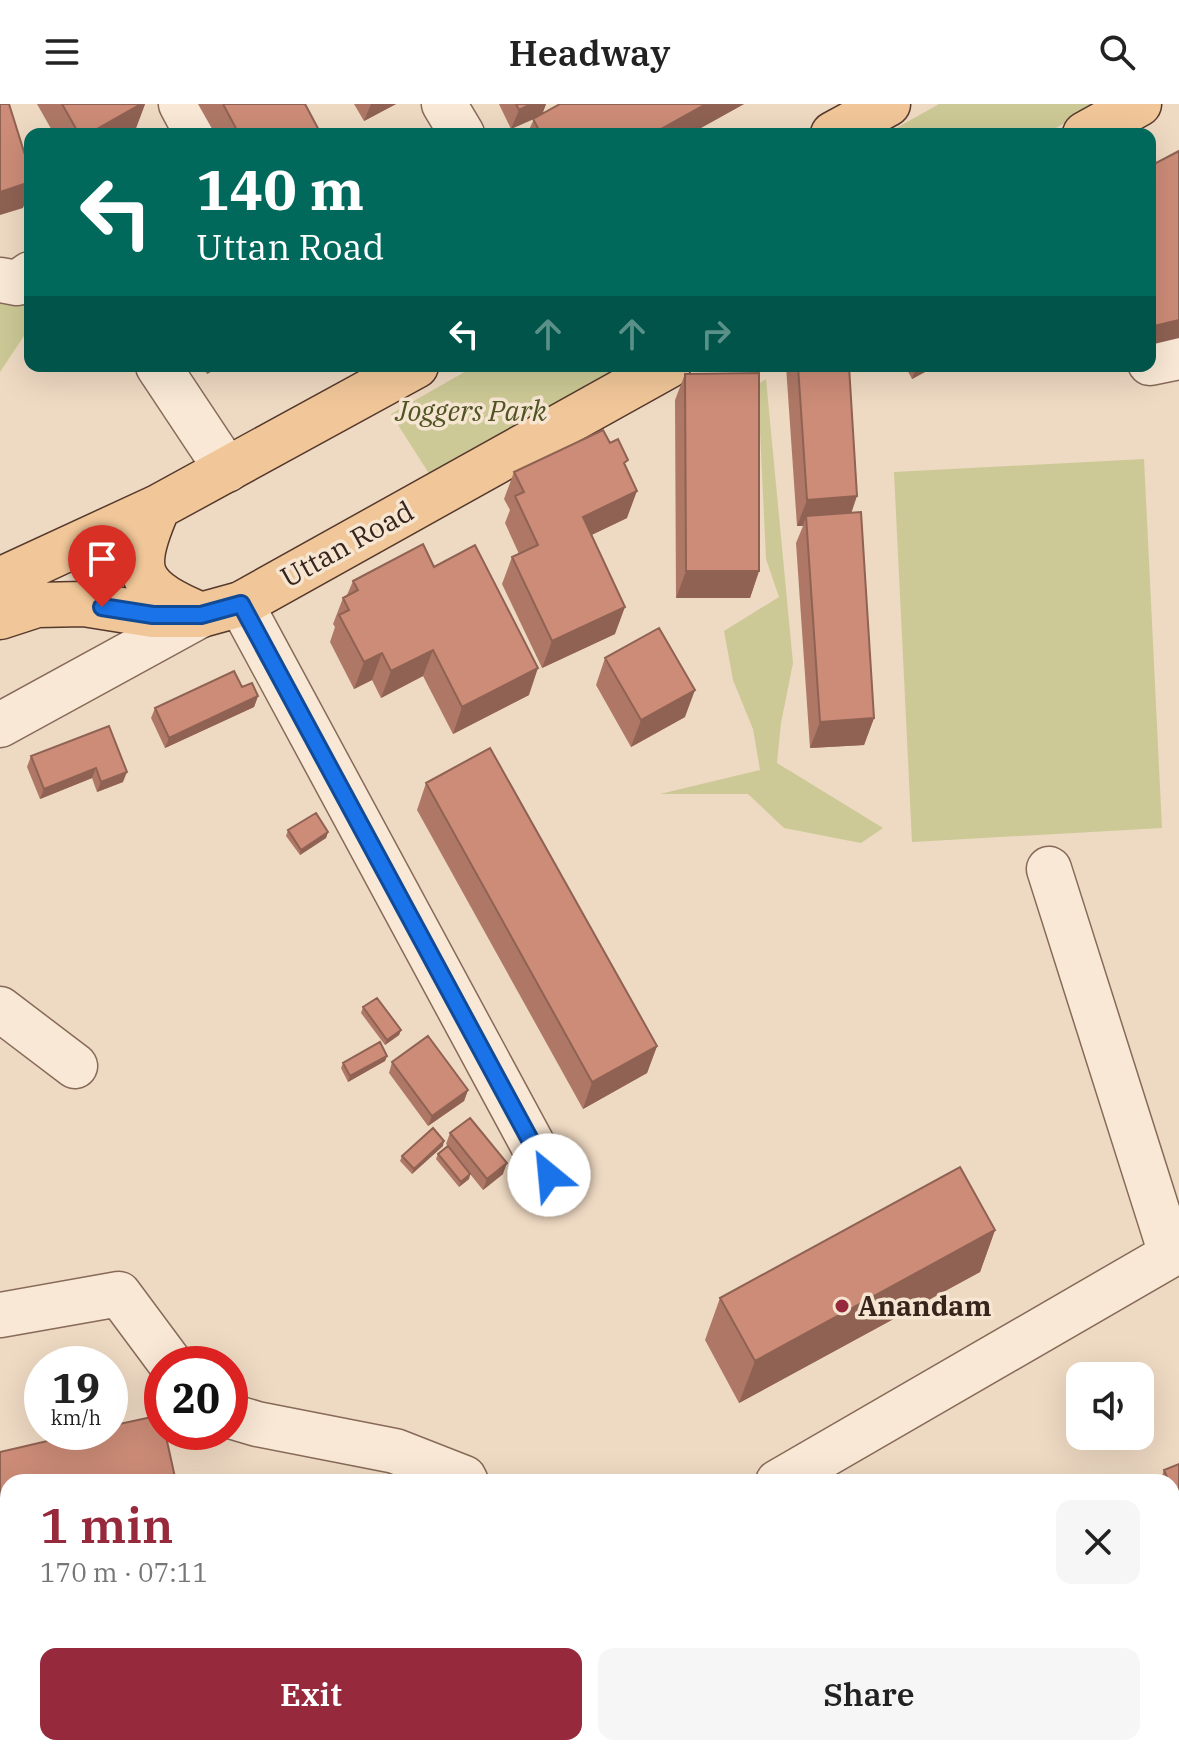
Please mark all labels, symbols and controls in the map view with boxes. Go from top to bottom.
text: Headway [509,29,670,76]
icon: menu [40,30,84,74]
icon: search [1095,30,1139,74]
text: 140 m [196,153,364,225]
icon: left [64,160,168,264]
text: Uttan Road [196,223,384,270]
icon: left [442,312,486,356]
icon: ahead [526,312,570,356]
icon: ahead [610,312,654,356]
icon: right [694,312,738,356]
park label: Joggers Park [394,392,547,429]
street label: Uttan Road [274,492,420,595]
pin [68,525,136,607]
icon: arrive [80,537,124,581]
position arrow [507,1133,591,1217]
place label: Anandam [858,1287,992,1324]
marker: Anandam [833,1297,851,1315]
speed limit sign: 20 [144,1346,248,1450]
text: 19 [52,1362,100,1414]
map controls [1066,1362,1154,1450]
button: sound [1066,1362,1154,1450]
text: km/h [51,1404,101,1431]
text: 1 min [40,1494,173,1556]
button: close [1056,1500,1140,1584]
text: 170 m · 07:11 [40,1555,208,1589]
button: Exit [40,1648,582,1740]
button: Share [598,1648,1140,1740]

